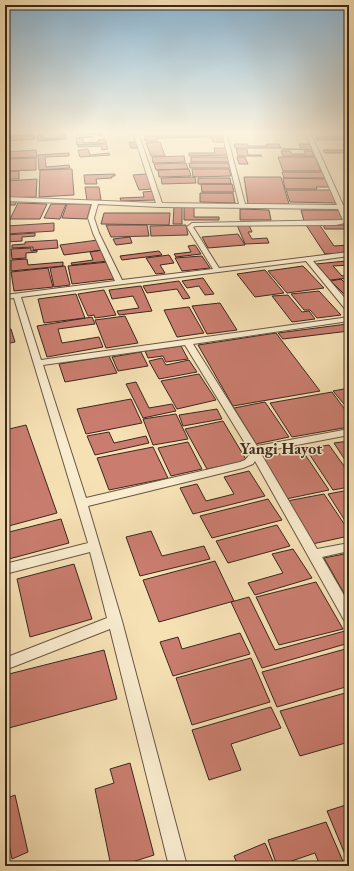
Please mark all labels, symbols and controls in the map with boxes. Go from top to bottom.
district label: Yangi Hayot [240,438,322,459]

